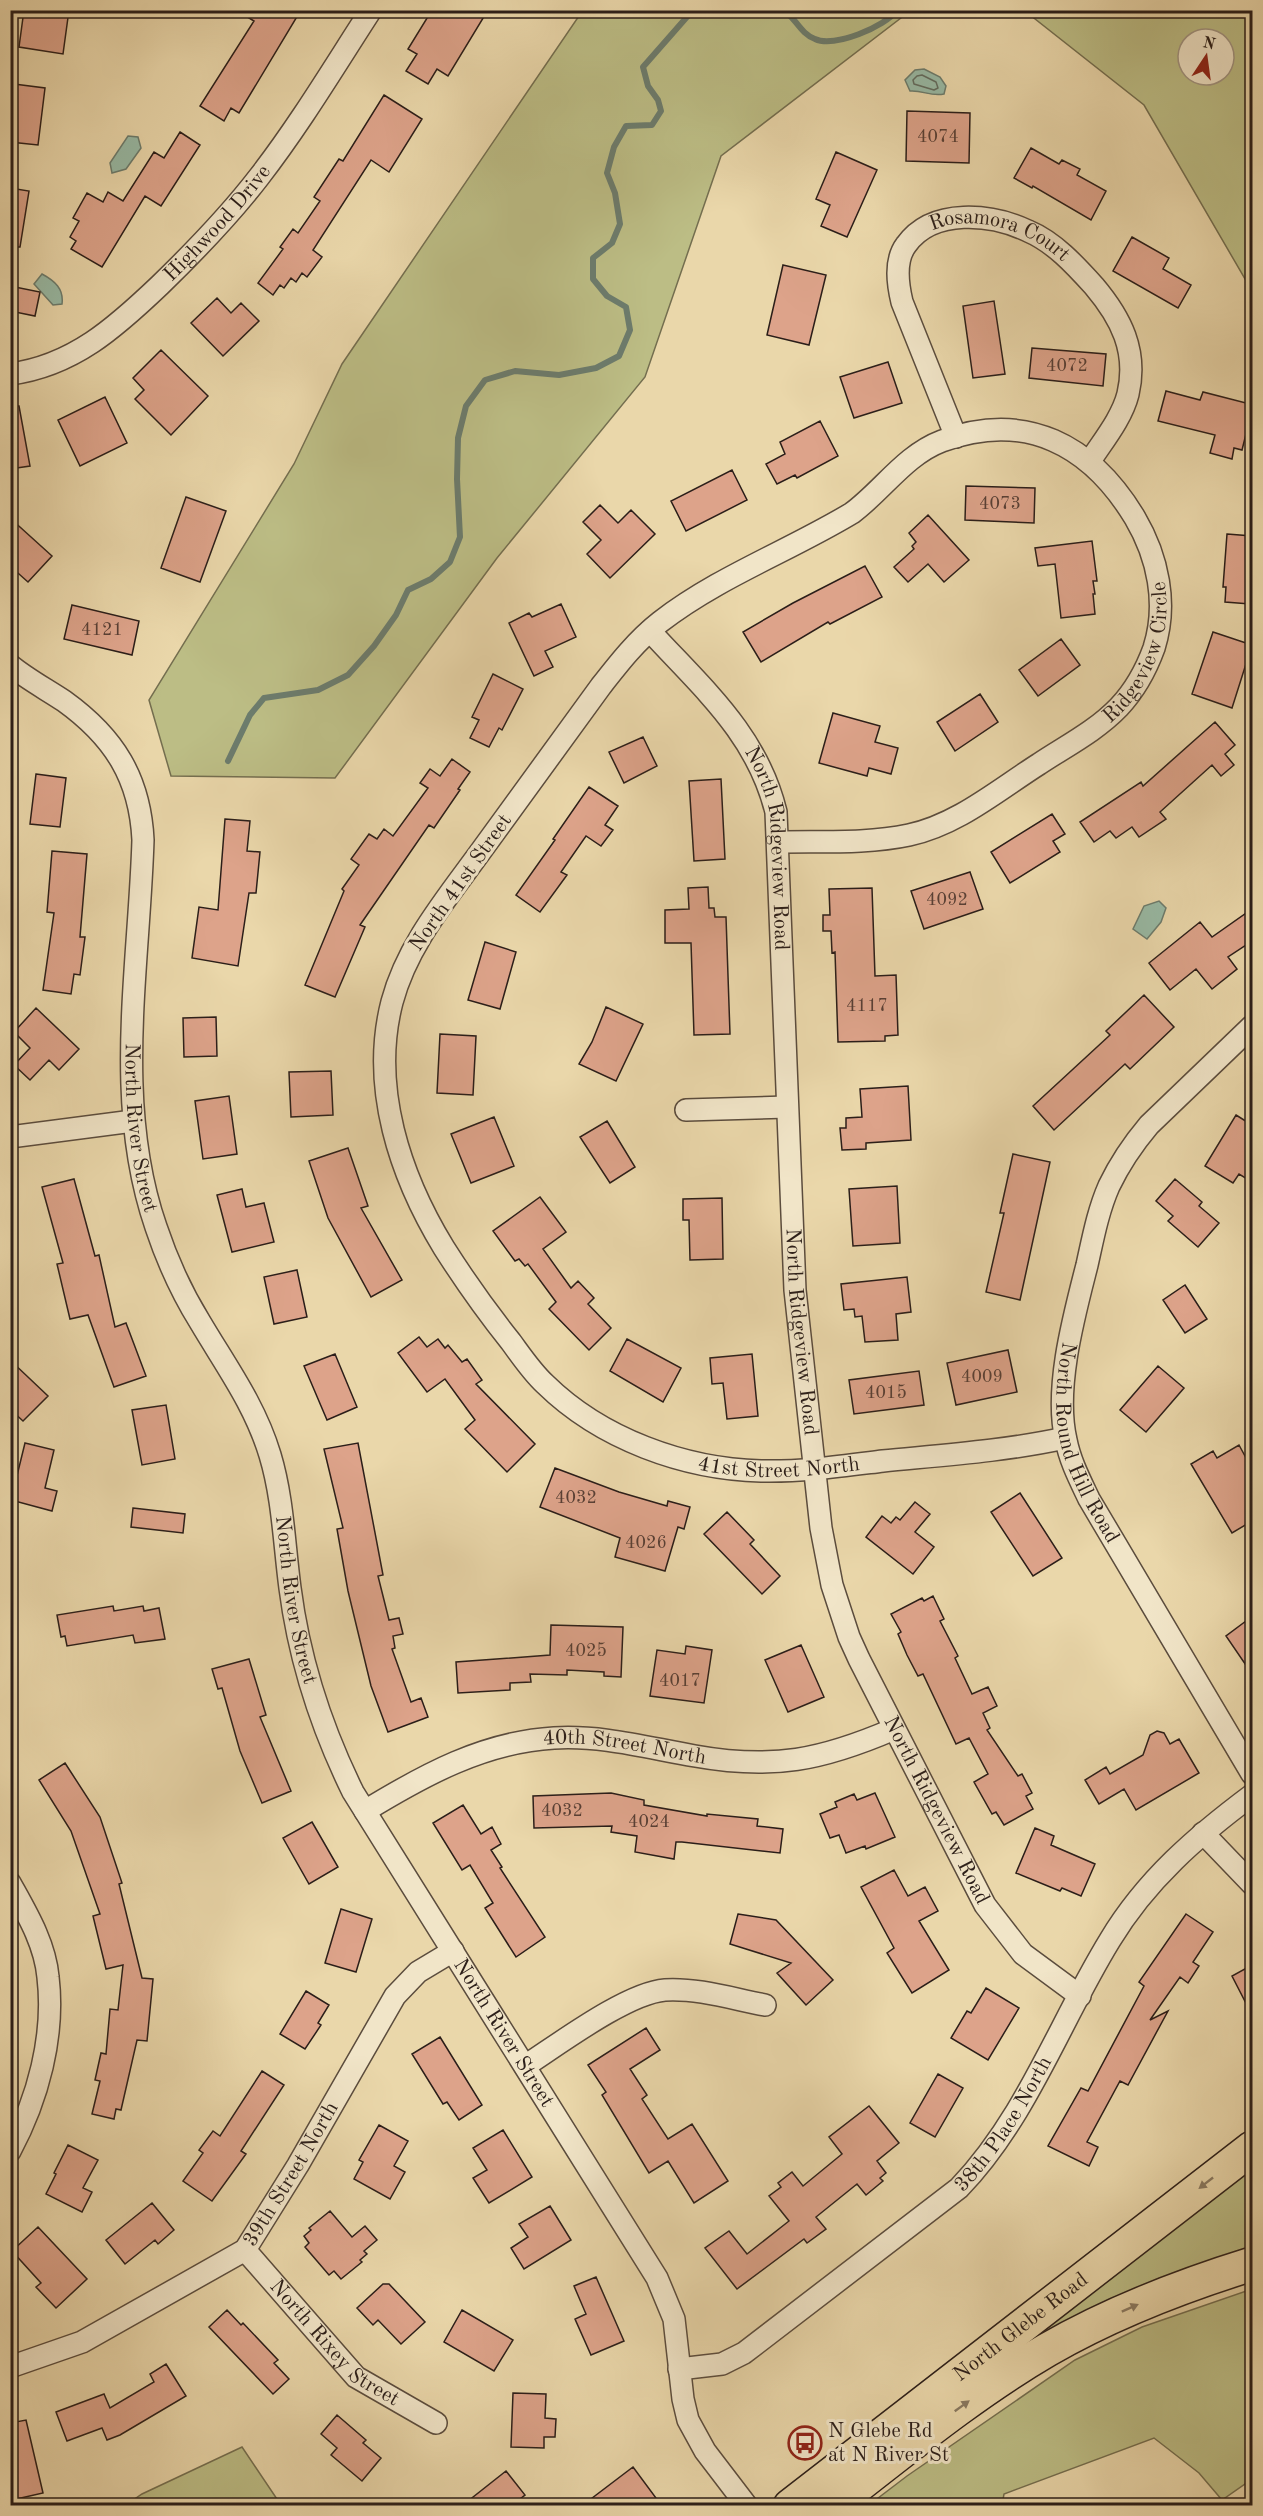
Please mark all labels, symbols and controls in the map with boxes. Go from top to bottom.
north arrow [1176,27,1236,87]
text: N [1201,35,1217,54]
house number: 4074 [917,128,959,146]
street label: Highwood Drive [160,161,275,285]
street label: Rosamora Court [926,207,1074,266]
house number: 4072 [1046,357,1088,375]
house number: 4073 [979,495,1021,513]
street label: Ridgeview Circle [1099,580,1171,727]
house number: 4121 [81,621,123,639]
street label: North Ridgeview Road [740,743,792,951]
street label: North 41st Street [406,811,516,955]
house number: 4092 [926,891,968,909]
house number: 4117 [846,997,888,1015]
street label: North River Street [121,1043,161,1215]
street label: North Ridgeview Road [782,1228,821,1437]
street label: North Round Hill Road [1052,1340,1123,1547]
house number: 4009 [961,1368,1003,1386]
house number: 4015 [865,1384,907,1402]
street label: 41st Street North [696,1453,861,1482]
house number: 4032 [555,1489,597,1507]
street label: North River Street [272,1515,321,1687]
house number: 4026 [625,1534,667,1552]
house number: 4025 [565,1642,607,1660]
house number: 4017 [659,1672,701,1690]
street label: North Ridgeview Road [880,1713,993,1908]
street label: 40th Street North [542,1727,708,1768]
house number: 4032 [541,1802,583,1820]
house number: 4024 [628,1813,670,1831]
street label: North River Street [450,1955,558,2111]
street label: 38th Place North [951,2053,1056,2196]
street label: 39th Street North [239,2098,342,2250]
one-way arrow [1199,2177,1214,2189]
street label: North Glebe Road [950,2269,1092,2386]
street label: North Rixey Street [266,2276,403,2410]
one-way arrow [1122,2304,1139,2313]
one-way arrow [954,2400,970,2412]
place label: N Glebe Rd at N River St [828,2421,949,2466]
bus stop icon: N Glebe Rd at N River St [787,2425,823,2461]

